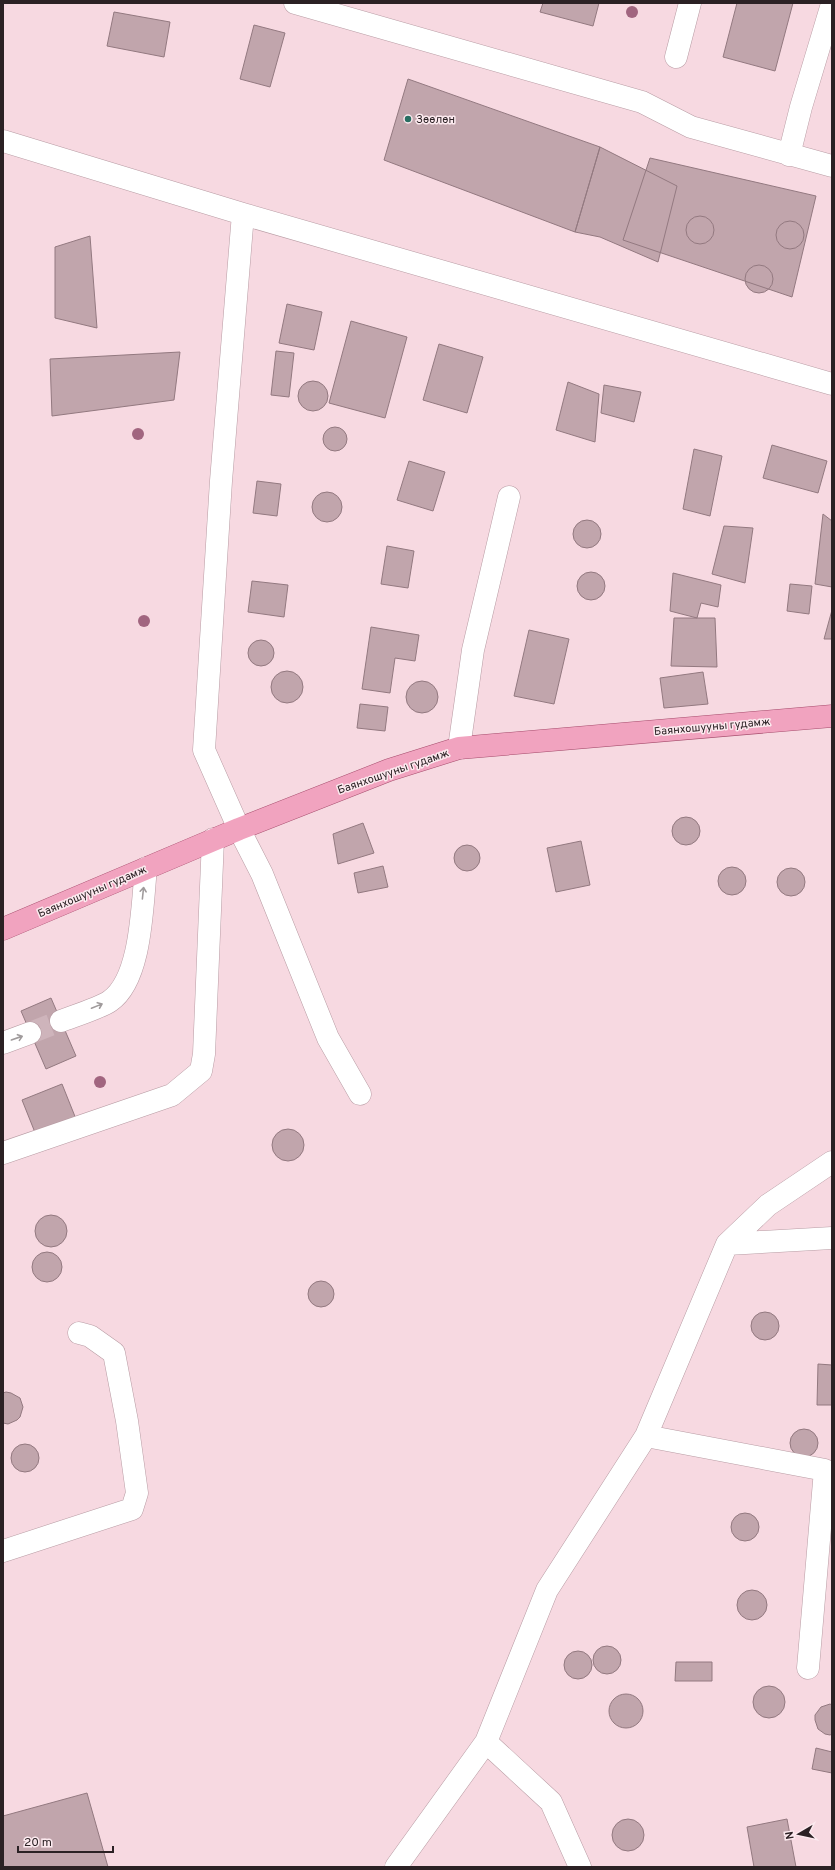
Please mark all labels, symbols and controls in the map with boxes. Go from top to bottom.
place label: Зөөлөн [416,113,455,127]
marker: Зөөлөн [403,114,413,124]
street label: Баянхошууны гудамж [653,715,771,739]
street label: Баянхошууны гудамж [336,746,451,798]
street label: Баянхошууны гудамж [36,863,149,921]
one-way arrow [139,887,147,900]
one-way arrow [91,1002,103,1010]
one-way arrow [10,1034,23,1041]
north arrow [779,1814,819,1854]
scale bar [18,1828,113,1854]
text: N [783,1830,798,1840]
text: 20 m [24,1835,52,1851]

